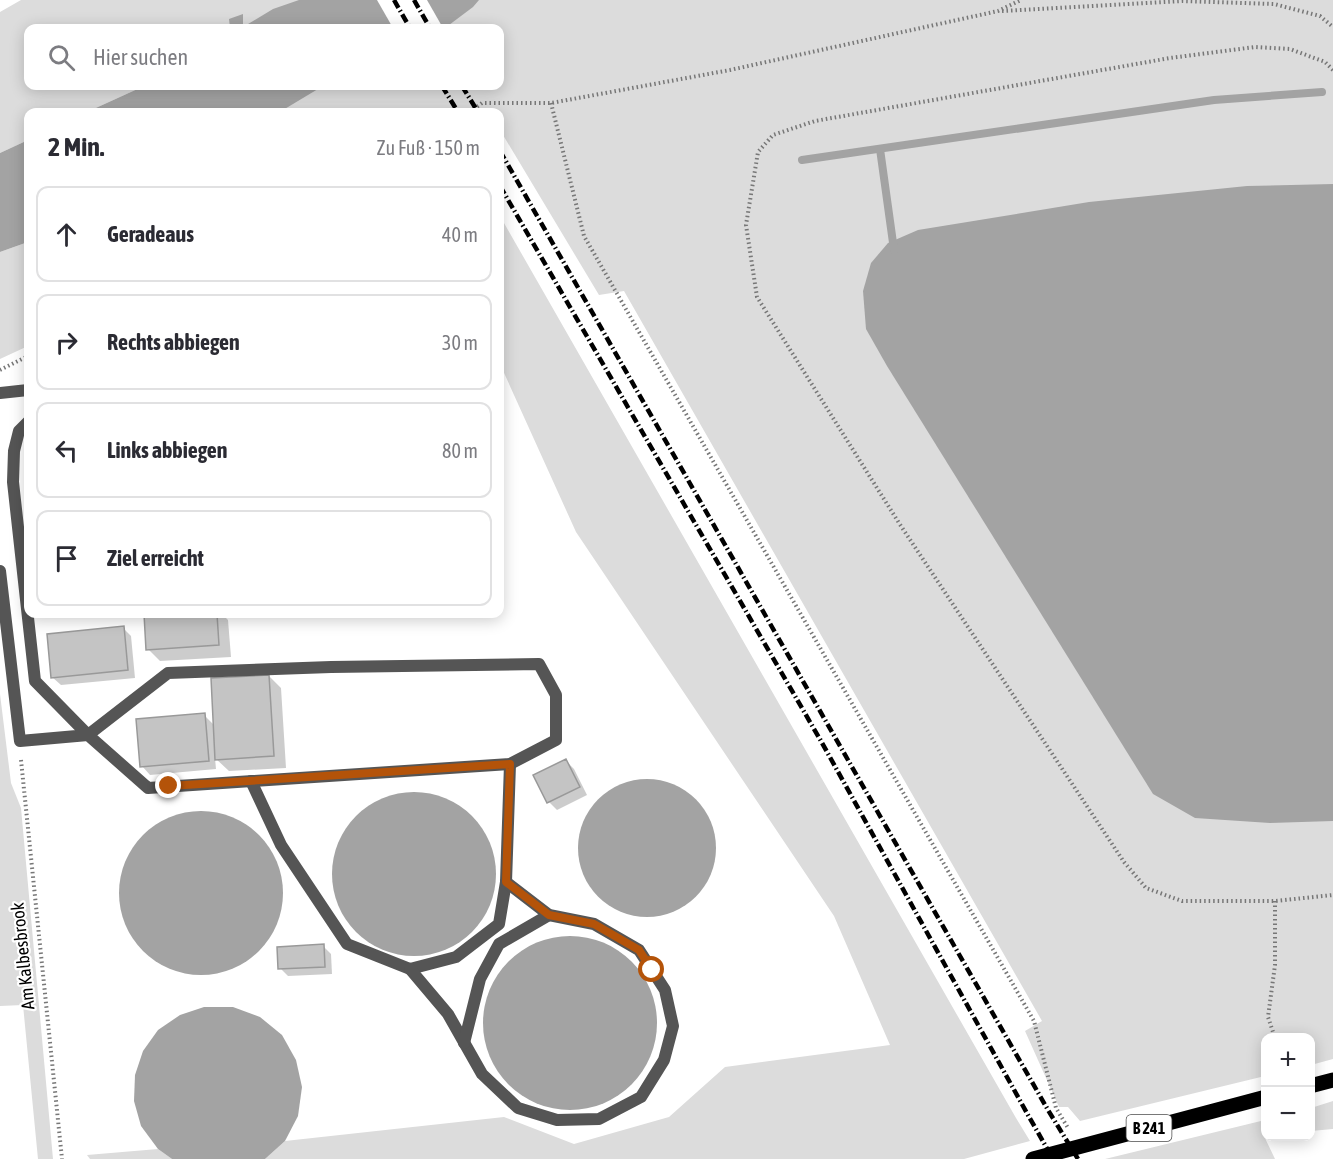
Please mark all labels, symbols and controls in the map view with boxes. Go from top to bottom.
search box [24,24,504,90]
icon: search [45,41,78,74]
text: Hier suchen [93,44,188,70]
text: 2 Min. [48,132,104,162]
text: Zu Fuß · 150 m [377,136,480,159]
icon: ahead [50,218,83,251]
text: Geradeaus [107,221,194,247]
text: 40 m [442,223,478,246]
icon: right [50,326,83,359]
text: Rechts abbiegen [107,329,240,355]
text: 30 m [442,331,478,354]
icon: left [50,434,83,467]
text: Links abbiegen [107,437,228,463]
text: 80 m [442,439,478,462]
icon: arrive [50,542,83,575]
text: Ziel erreicht [107,545,204,571]
route end [155,772,181,798]
street label: Am Kalbesbrook [6,901,39,1011]
route start [638,956,664,982]
map controls [1261,1033,1315,1141]
button: + [1261,1033,1315,1087]
button: − [1261,1087,1315,1141]
road number: B 241 [1126,1115,1172,1141]

